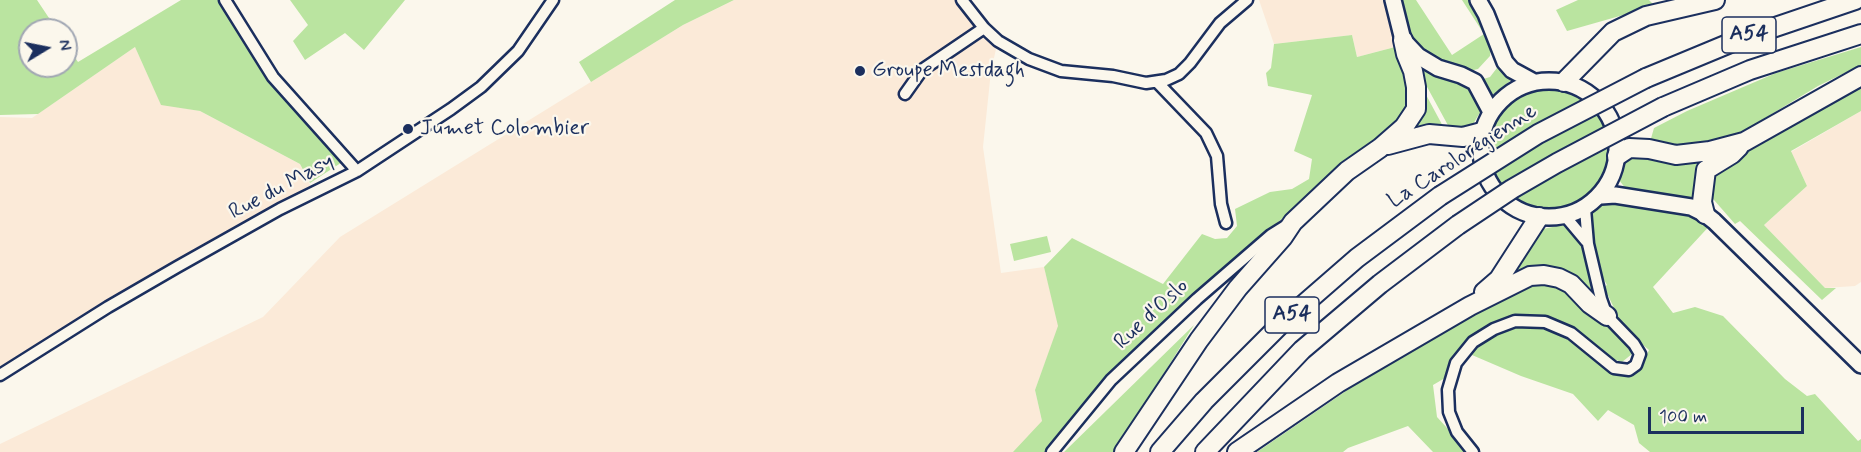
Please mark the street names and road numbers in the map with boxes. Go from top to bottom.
road number: A54 [1722,17,1776,53]
street label: La Carolorégienne [1383,99,1543,215]
street label: Rue du Masy [225,149,339,227]
street label: Rue d'Oslo [1109,274,1195,356]
road number: A54 [1265,297,1319,333]

